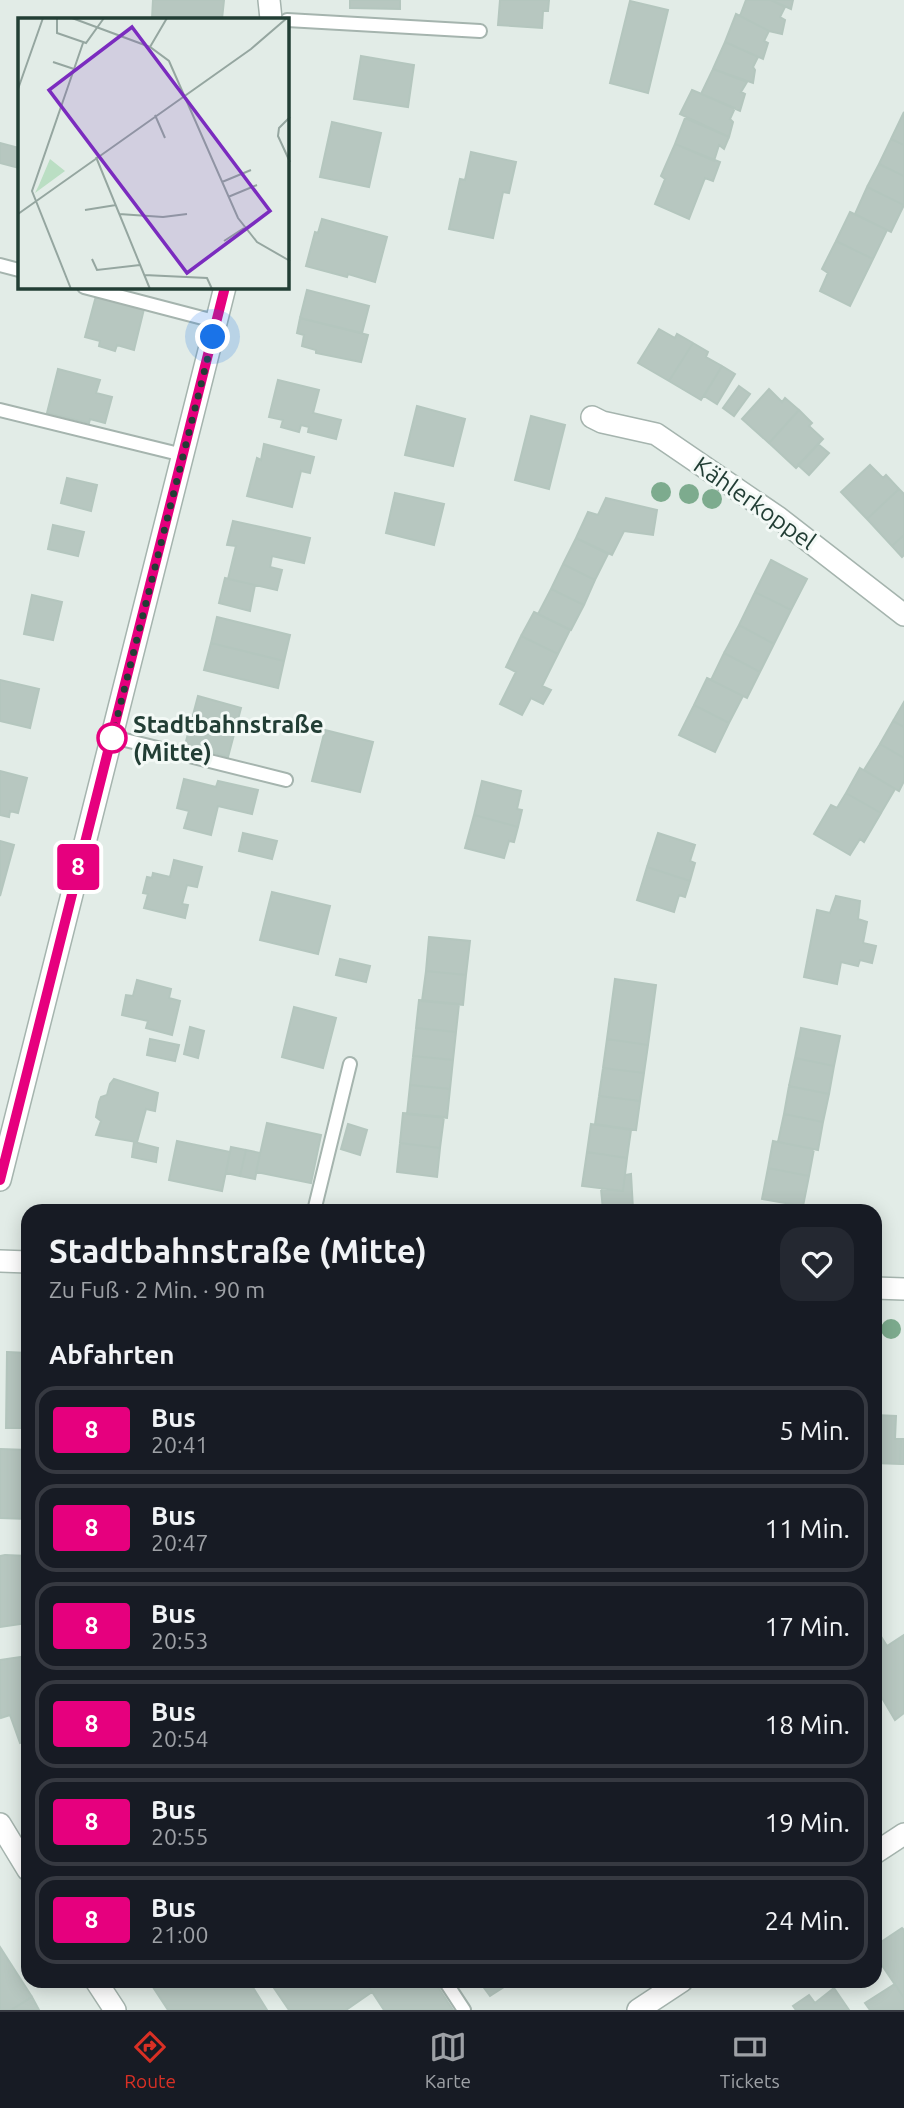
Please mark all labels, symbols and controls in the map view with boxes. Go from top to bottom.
inset map [18,18,289,289]
your location [195,319,230,354]
street label: Kählerkoppel [689,451,821,555]
place label: Stadtbahnstraße (Mitte) [133,711,324,766]
marker: Stadtbahnstraße (Mitte) [97,723,127,753]
line badge: 8 [55,844,101,890]
text: 8 [71,853,85,880]
button: heart [780,1227,854,1301]
text: Stadtbahnstraße (Mitte) [49,1232,427,1269]
text: Zu Fuß · 2 Min. · 90 m [49,1277,265,1302]
text: Abfahrten [49,1340,174,1369]
text: Bus [151,1403,196,1432]
text: 8 [85,1416,98,1443]
text: 5 Min. [779,1416,850,1445]
text: 20:41 [151,1432,209,1457]
text: Bus [151,1501,196,1530]
text: 8 [85,1514,98,1541]
text: 11 Min. [765,1514,850,1543]
text: 20:47 [151,1530,209,1555]
text: Bus [151,1599,196,1628]
text: 8 [85,1612,98,1639]
text: 17 Min. [765,1612,850,1641]
text: 20:53 [151,1628,209,1653]
text: Bus [151,1697,196,1726]
text: 8 [85,1710,98,1737]
text: 18 Min. [765,1710,850,1739]
text: 20:54 [151,1726,209,1751]
text: Bus [151,1795,196,1824]
text: 8 [85,1808,98,1835]
text: 19 Min. [765,1808,850,1837]
text: 20:55 [151,1824,209,1849]
text: Bus [151,1893,196,1922]
text: 8 [85,1906,98,1933]
text: 24 Min. [765,1906,850,1935]
text: 21:00 [151,1922,209,1947]
tab: Route [124,2028,176,2092]
tab: Karte [425,2028,471,2092]
tab: Tickets [720,2028,780,2092]

